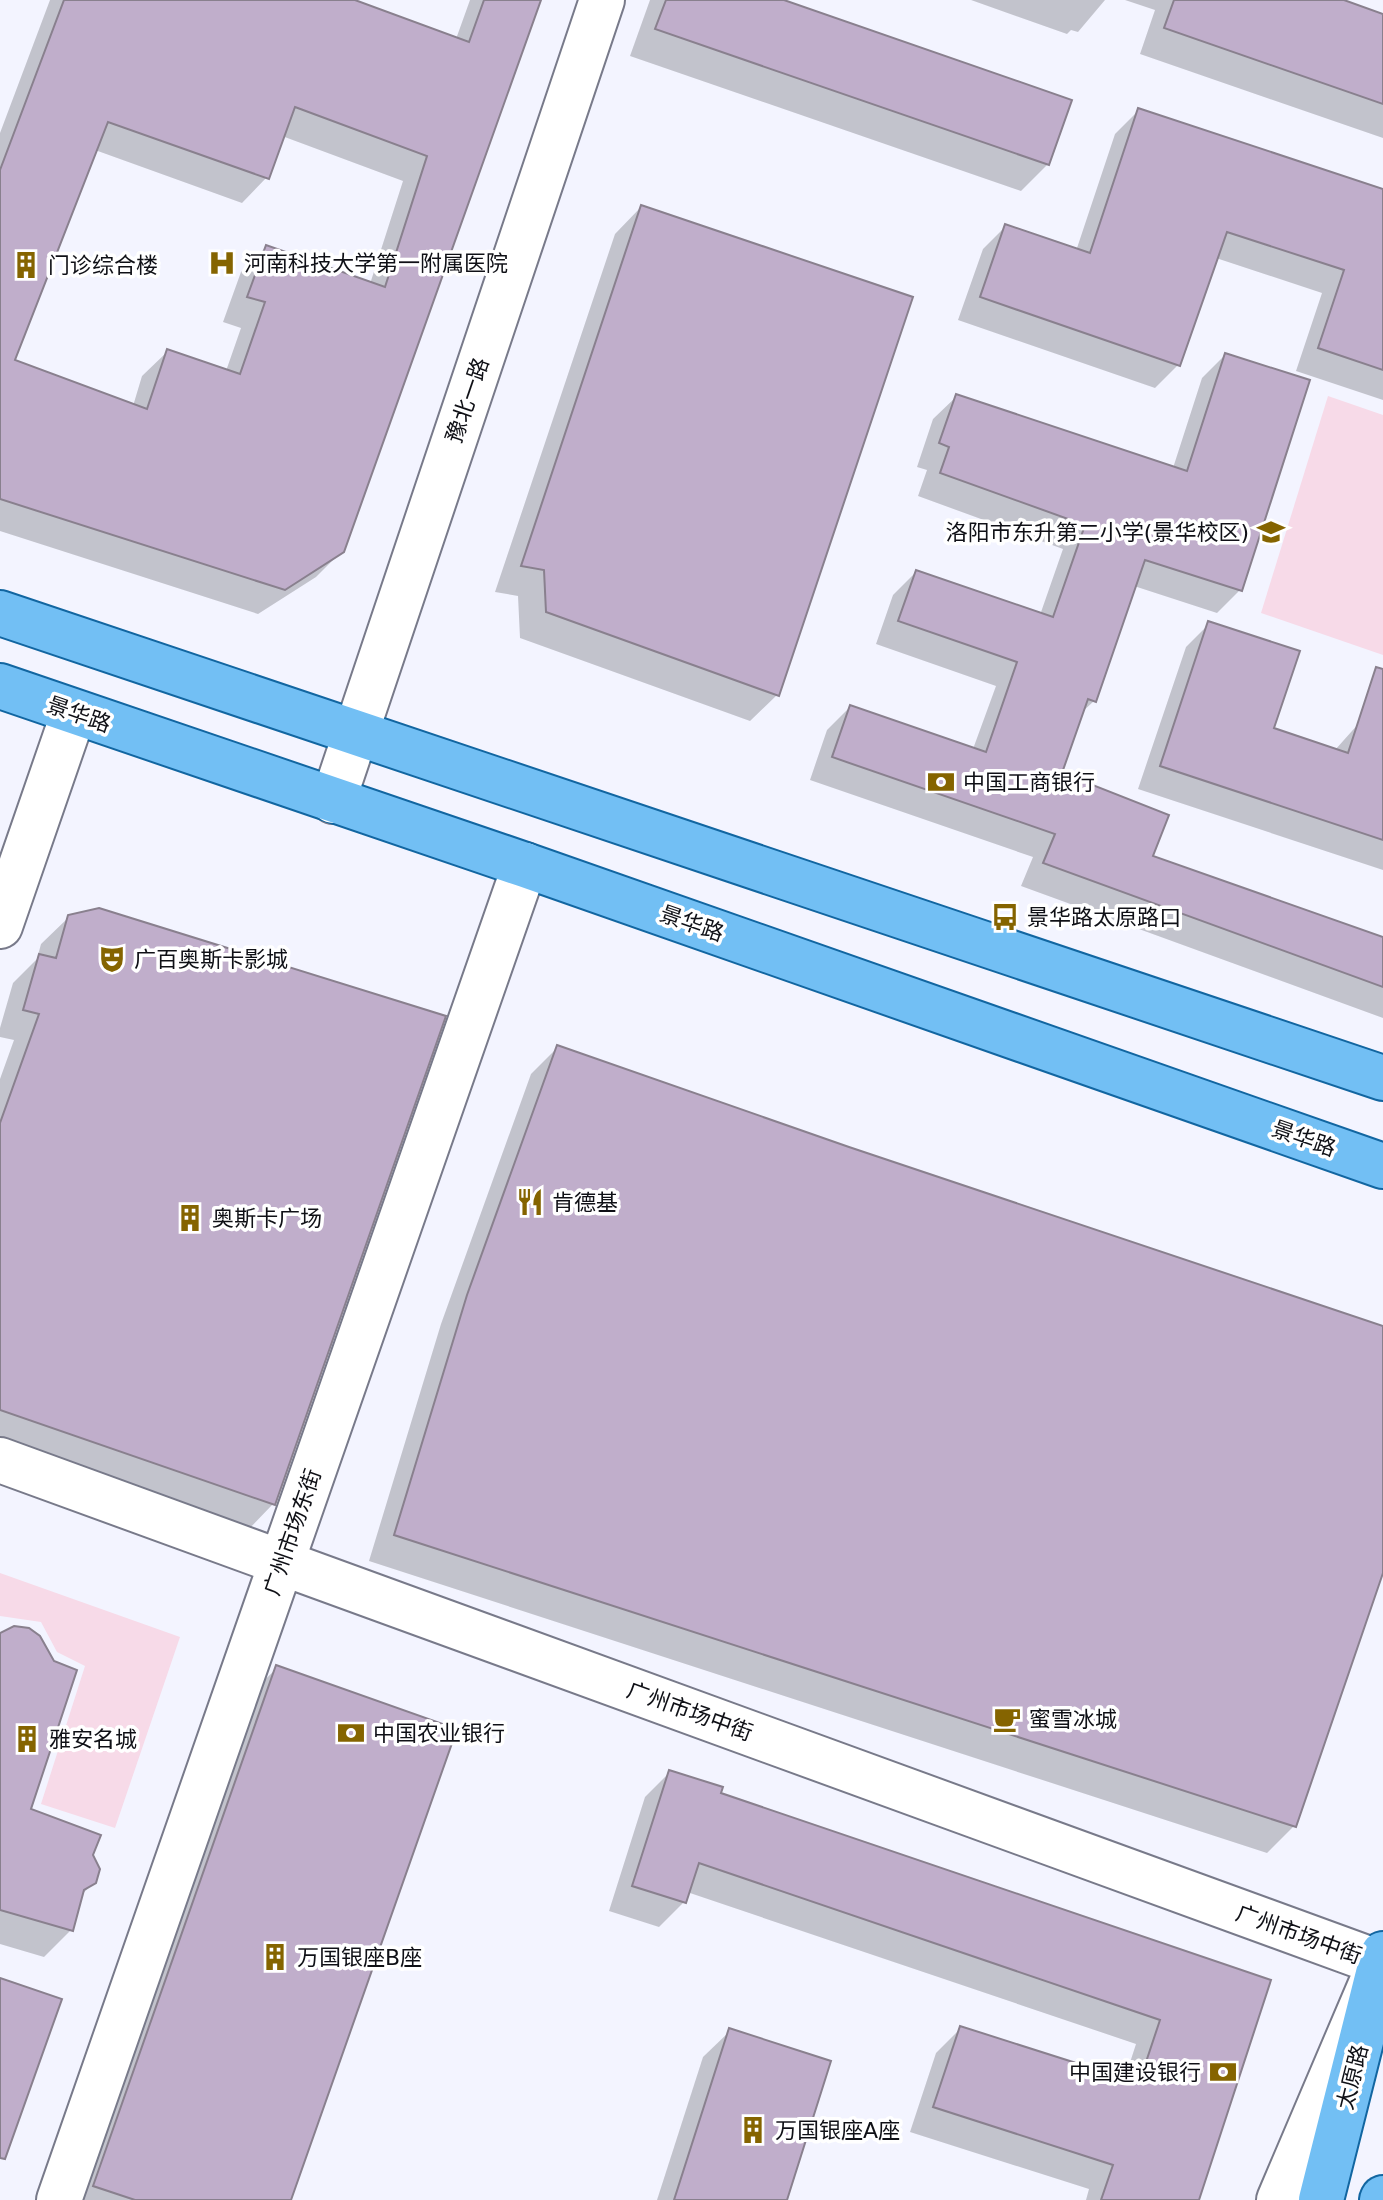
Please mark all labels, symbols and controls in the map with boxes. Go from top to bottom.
hospital icon: 河南科技大学第一附属医院 [207,248,237,278]
building icon: 门诊综合楼 [11,250,41,280]
place label: 河南科技大学第一附属医院 [244,251,508,276]
place label: 门诊综合楼 [48,253,158,278]
street label: 豫北一路 [441,354,494,446]
school or university icon: 洛阳市东升第二小学(景华校区) [1256,517,1286,547]
place label: 洛阳市东升第二小学(景华校区) [946,520,1249,545]
street label: 景华路 [44,692,114,737]
bank icon: 中国工商银行 [926,767,956,797]
place label: 中国工商银行 [963,770,1095,795]
street label: 景华路 [657,901,727,946]
bus stop icon: 景华路太原路口 [990,902,1020,932]
place label: 景华路太原路口 [1027,905,1181,930]
theatre icon: 广百奥斯卡影城 [97,944,127,974]
place label: 广百奥斯卡影城 [134,947,288,972]
street label: 景华路 [1269,1116,1339,1161]
restaurant icon: 肯德基 [515,1187,545,1217]
place label: 肯德基 [552,1190,618,1215]
building icon: 奥斯卡广场 [175,1203,205,1233]
place label: 奥斯卡广场 [212,1206,322,1231]
street label: 广州市场东街 [259,1466,326,1599]
street label: 广州市场中街 [624,1677,756,1746]
cafe icon: 蜜雪冰城 [992,1704,1022,1734]
place label: 蜜雪冰城 [1029,1707,1117,1732]
bank icon: 中国农业银行 [336,1718,366,1748]
place label: 中国农业银行 [373,1721,505,1746]
building icon: 雅安名城 [12,1724,42,1754]
place label: 雅安名城 [49,1727,137,1752]
street label: 广州市场中街 [1233,1900,1365,1969]
building icon: 万国银座B座 [260,1942,290,1972]
place label: 万国银座B座 [297,1945,422,1970]
street label: 太原路 [1332,2042,1373,2112]
bank icon: 中国建设银行 [1208,2057,1238,2087]
place label: 中国建设银行 [1069,2060,1201,2085]
building icon: 万国银座A座 [738,2115,768,2145]
place label: 万国银座A座 [775,2118,900,2143]

